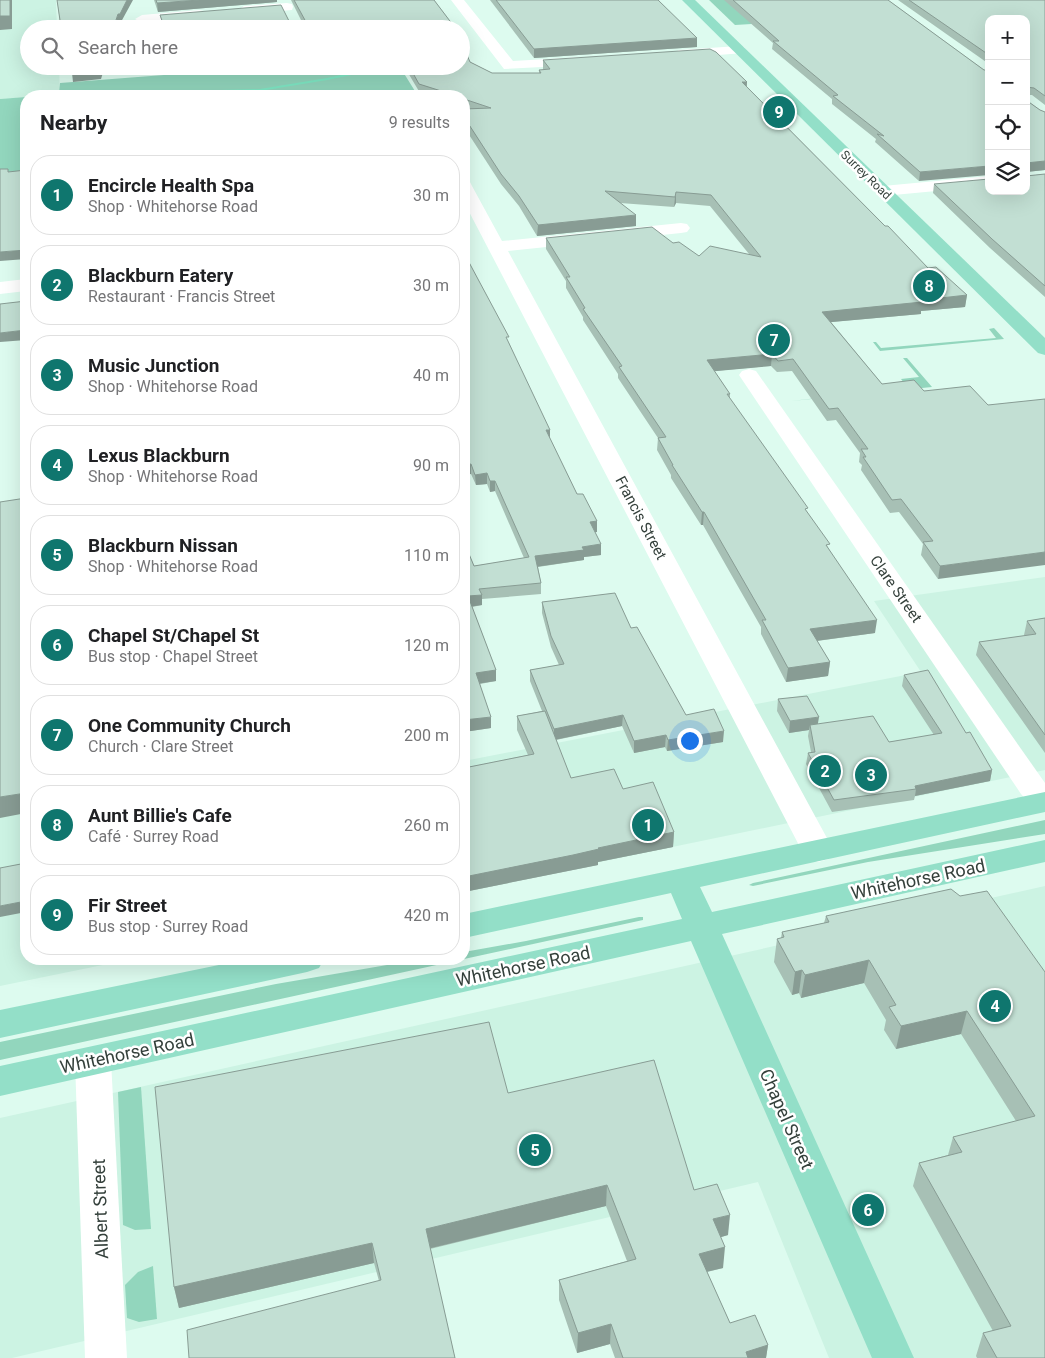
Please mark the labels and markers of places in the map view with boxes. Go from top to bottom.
pin: 9 [763,93,795,131]
pin: 8 [913,267,945,305]
pin: 7 [758,321,790,359]
pin: 2 [809,752,841,790]
pin: 3 [855,756,887,794]
pin: 1 [632,806,664,844]
pin: 4 [979,987,1011,1025]
pin: 5 [519,1131,551,1169]
pin: 6 [852,1191,884,1229]

